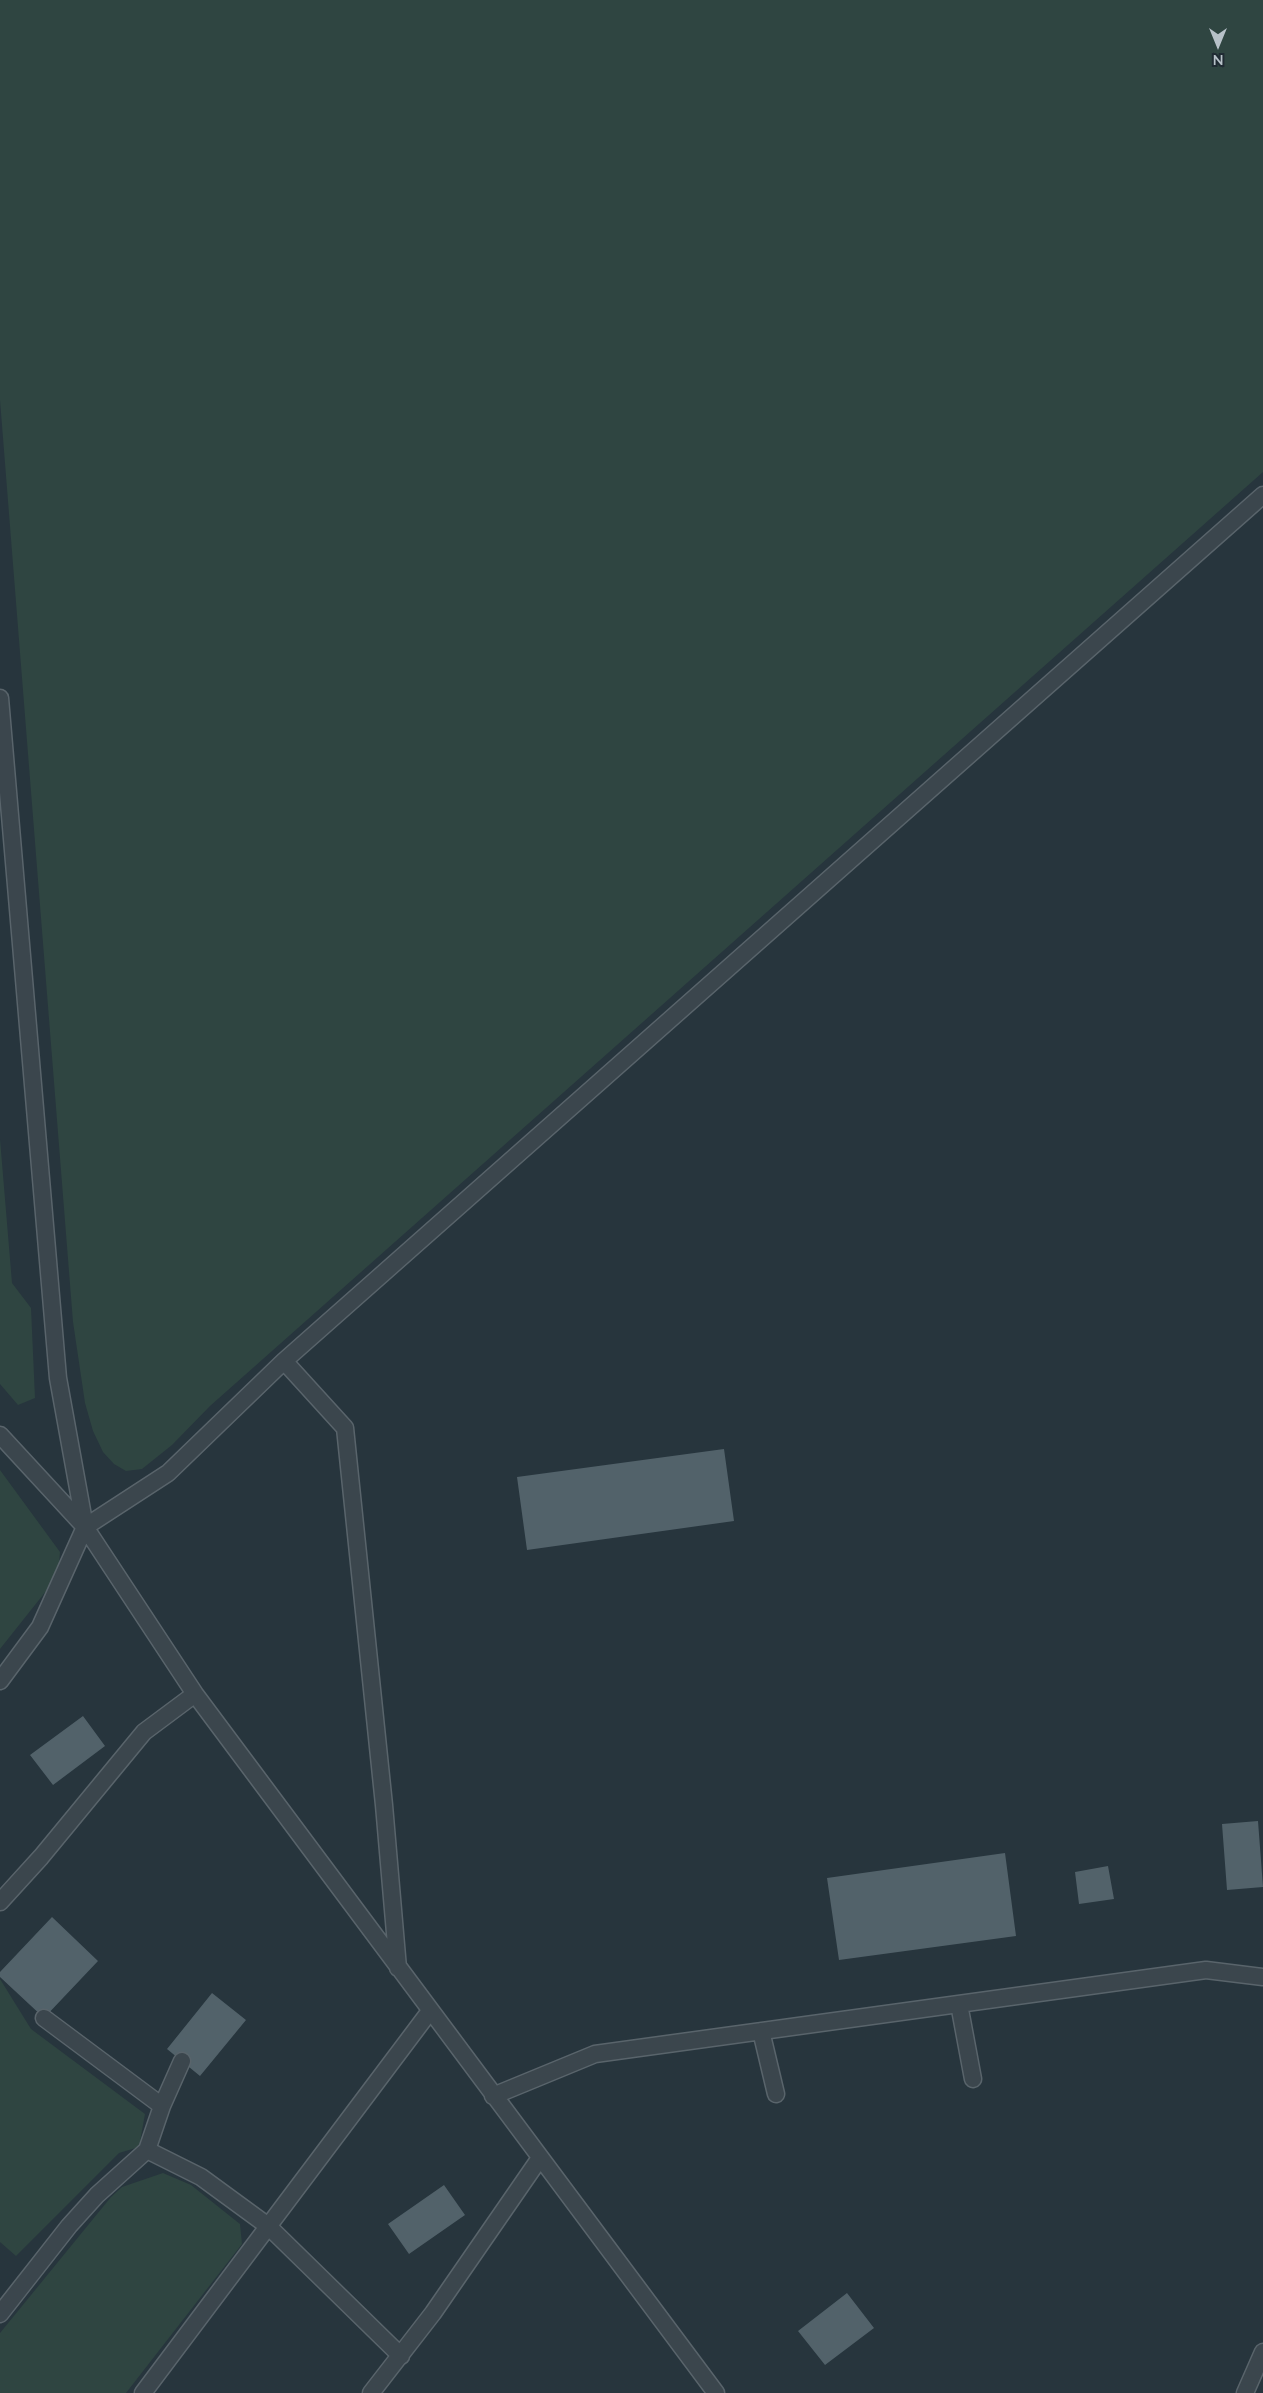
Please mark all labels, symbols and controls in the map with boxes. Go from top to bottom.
north arrow [1193,20,1243,70]
text: N [1213,52,1223,69]

